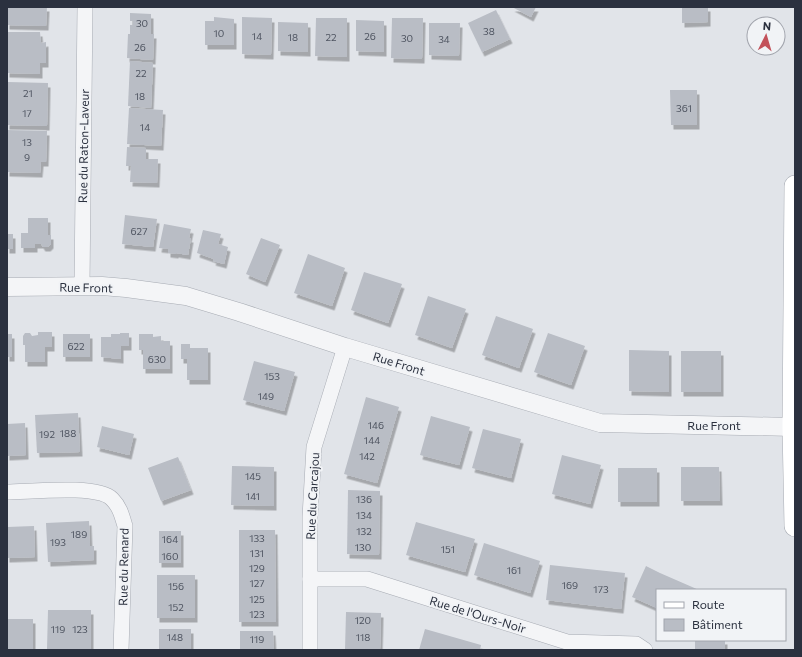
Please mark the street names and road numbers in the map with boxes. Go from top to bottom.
street label: Rue du Raton-Laveur [75,89,91,203]
street label: Rue Front [59,280,113,294]
street label: Rue Front [371,348,427,378]
street label: Rue Front [687,418,741,432]
street label: Rue du Carcajou [303,452,321,540]
street label: Rue du Renard [115,528,131,606]
street label: Rue de l'Ours-Noir [428,593,528,635]

